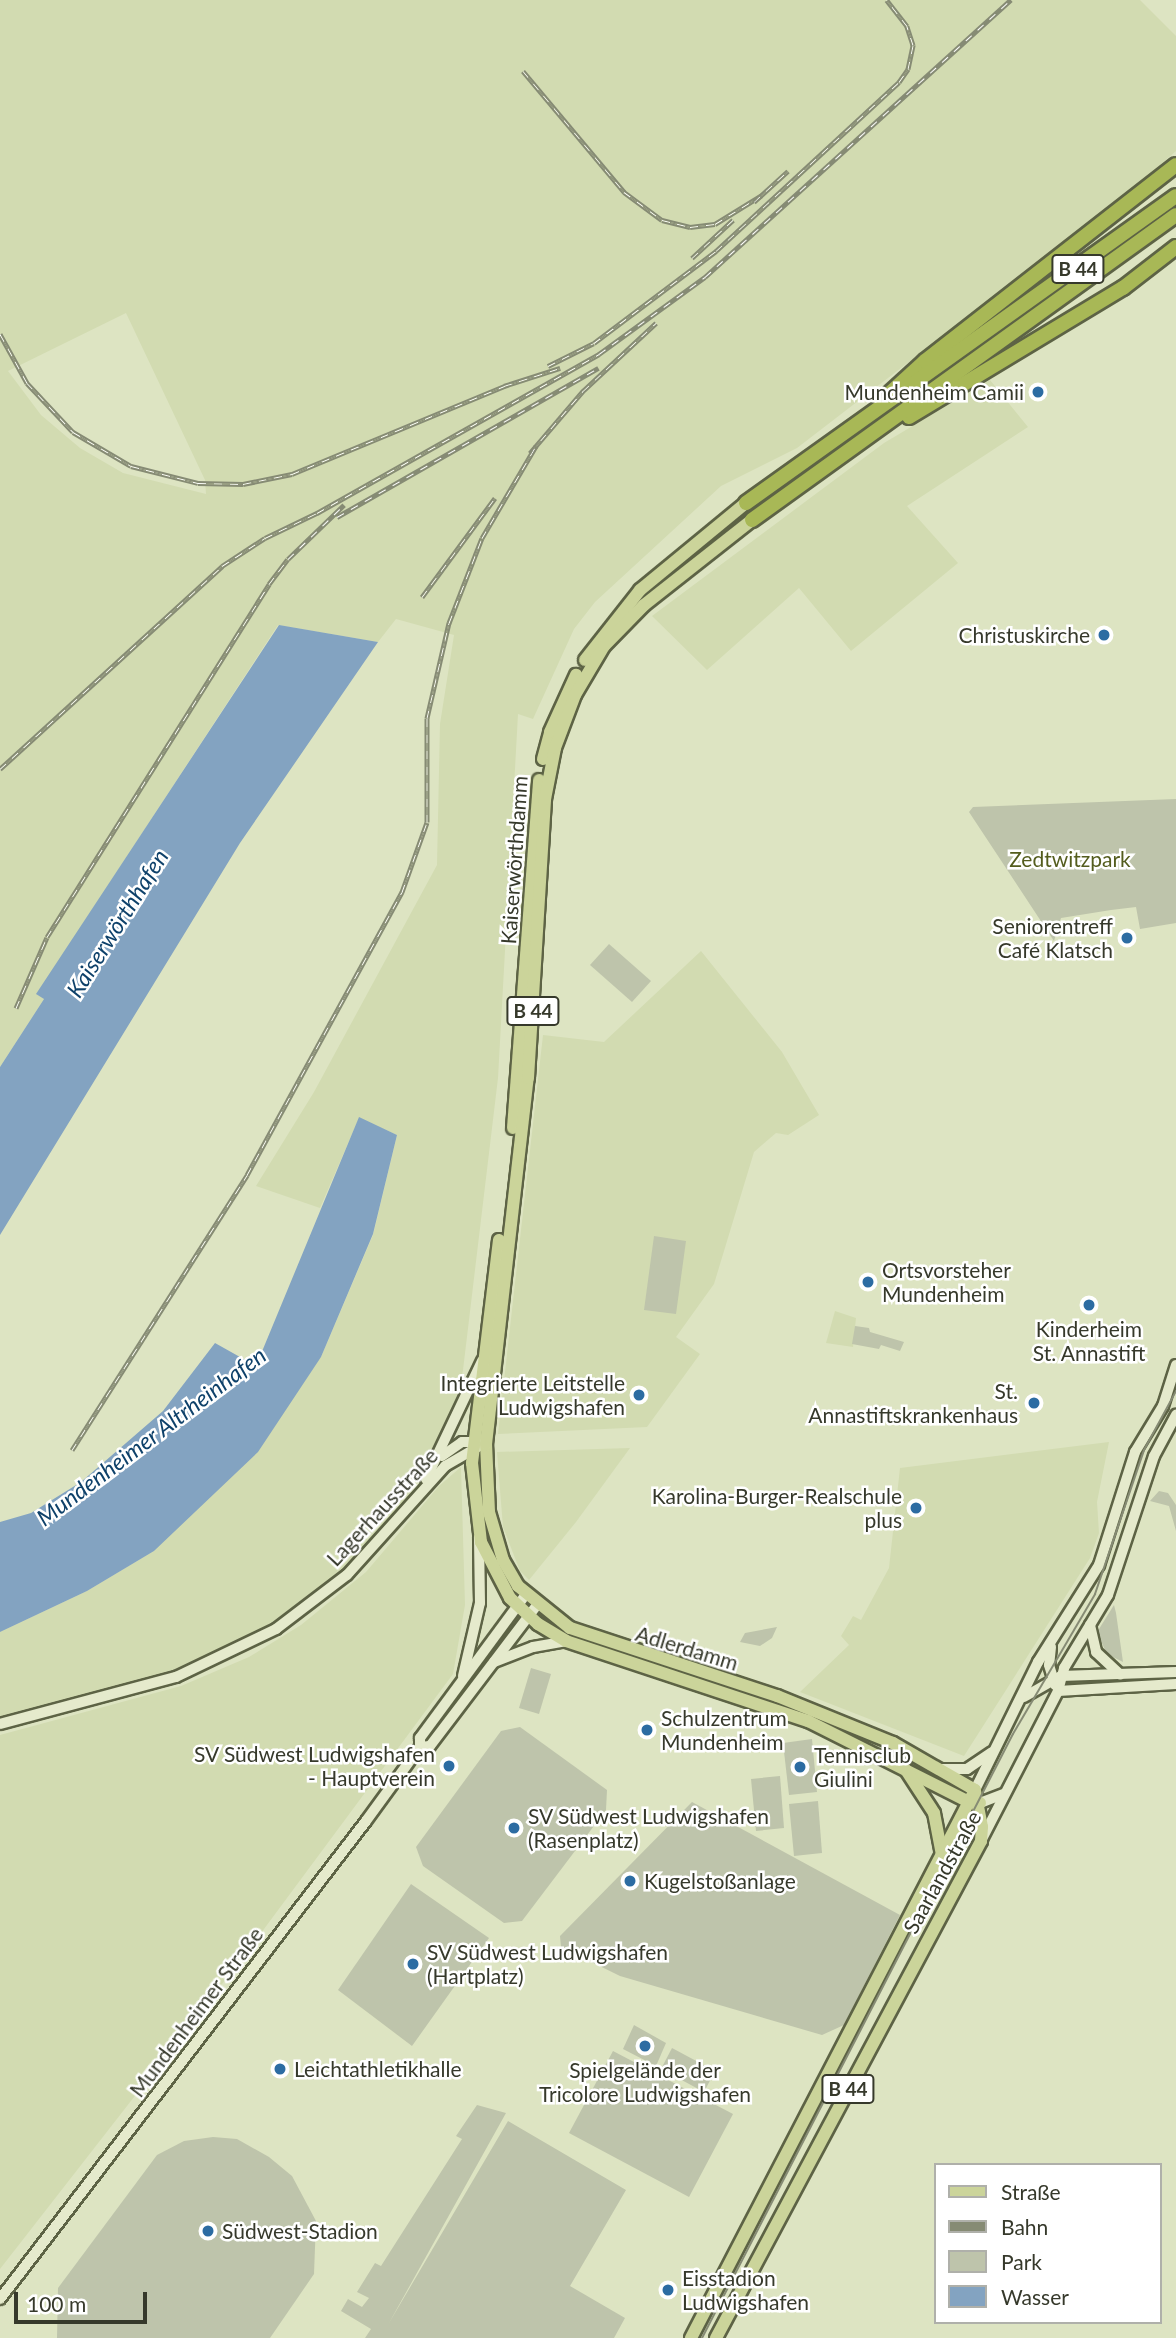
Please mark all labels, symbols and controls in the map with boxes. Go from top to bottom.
road number: B 44 [1050,254,1106,284]
place label: Mundenheim Camii [844,379,1024,405]
marker: Mundenheim Camii [1030,384,1046,400]
place label: Christuskirche [958,622,1090,648]
marker: Christuskirche [1096,627,1112,643]
street label: Kaiserwörthdamm [496,775,532,945]
water label: Kaiserwörthhafen [60,844,174,1002]
park label: Zedtwitzpark [1009,846,1131,872]
place label: Seniorentreff Café Klatsch [992,913,1113,963]
marker: Seniorentreff Café Klatsch [1119,930,1135,946]
road number: B 44 [505,995,561,1026]
place label: Ortsvorsteher Mundenheim [882,1257,1011,1307]
marker: Ortsvorsteher Mundenheim [860,1274,876,1290]
marker: Kinderheim St. Annastift [1081,1297,1097,1313]
place label: Kinderheim St. Annastift [1032,1316,1146,1366]
water label: Mundenheimer Altrheinhafen [31,1341,271,1531]
place label: Integrierte Leitstelle Ludwigshafen [441,1370,625,1420]
place label: St. Annastiftskrankenhaus [808,1378,1018,1428]
marker: Integrierte Leitstelle Ludwigshafen [631,1387,647,1403]
marker: St. Annastiftskrankenhaus [1024,1393,1044,1413]
street label: Lagerhausstraße [321,1443,443,1571]
place label: Karolina-Burger-Realschule plus [652,1483,902,1533]
marker: Karolina-Burger-Realschule plus [908,1500,924,1516]
street label: Adlerdamm [633,1620,741,1676]
place label: Schulzentrum Mundenheim [661,1705,787,1755]
marker: Schulzentrum Mundenheim [639,1722,655,1738]
place label: SV Südwest Ludwigshafen - Hauptverein [193,1741,435,1791]
place label: Tennisclub Giulini [814,1742,911,1792]
marker: SV Südwest Ludwigshafen - Hauptverein [441,1758,457,1774]
marker: Tennisclub Giulini [792,1759,808,1775]
place label: SV Südwest Ludwigshafen (Rasenplatz) [528,1803,770,1853]
street label: Saarlandstraße [898,1806,986,1938]
marker: SV Südwest Ludwigshafen (Rasenplatz) [506,1820,522,1836]
place label: Kugelstoßanlage [644,1868,796,1894]
marker: Kugelstoßanlage [622,1873,638,1889]
street label: Mundenheimer Straße [124,1922,268,2102]
place label: SV Südwest Ludwigshafen (Hartplatz) [427,1939,669,1989]
marker: SV Südwest Ludwigshafen (Hartplatz) [405,1956,421,1972]
marker: Spielgelände der Tricolore Ludwigshafen [637,2038,653,2054]
place label: Leichtathletikhalle [294,2056,462,2082]
place label: Spielgelände der Tricolore Ludwigshafen [539,2057,751,2107]
marker: Leichtathletikhalle [272,2061,288,2077]
road number: B 44 [820,2074,876,2104]
legend [934,2163,1162,2324]
text: Straße [1001,2179,1061,2204]
text: Bahn [1001,2214,1048,2239]
place label: Südwest-Stadion [222,2218,378,2244]
marker: Südwest-Stadion [200,2223,216,2239]
text: Park [1001,2249,1042,2274]
place label: Eisstadion Ludwigshafen [682,2265,809,2315]
scale bar [18,2278,150,2322]
marker: Eisstadion Ludwigshafen [660,2282,676,2298]
text: Wasser [1001,2284,1069,2309]
text: 100 m [27,2291,86,2316]

